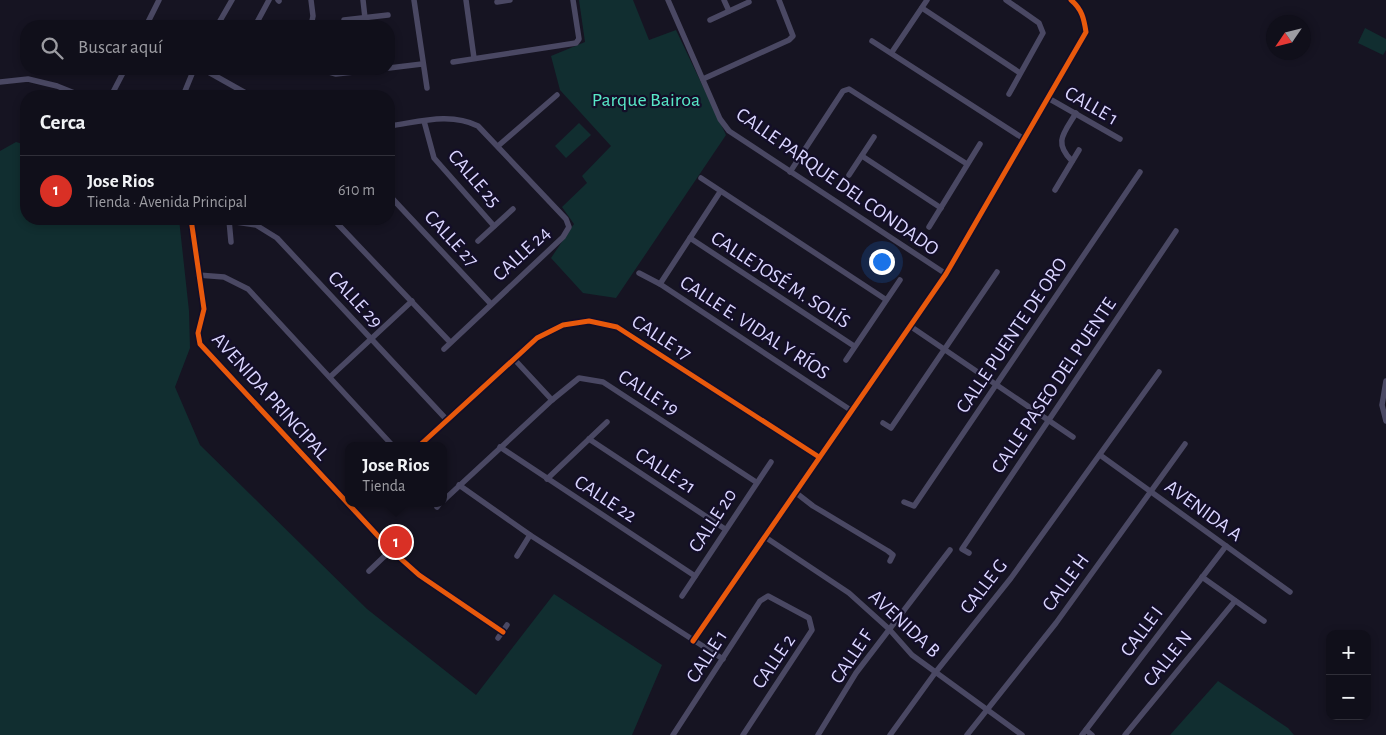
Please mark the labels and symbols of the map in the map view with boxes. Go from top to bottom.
north arrow [1266,15,1311,60]
street label: CALLE 1 [1061,83,1122,129]
park label: Parque Bairoa [592,90,700,110]
street label: CALLE PARQUE DEL CONDADO [732,104,942,260]
street label: CALLE 25 [444,146,504,211]
street label: CALLE 27 [420,207,482,271]
street label: CALLE 24 [489,222,554,285]
street label: CALLE JOSÉ M. SOLÍS [707,227,854,332]
your location [869,249,895,275]
street label: CALLE PUENTE DE ORO [953,254,1071,417]
street label: CALLE 29 [324,267,386,332]
street label: CALLE E. VIDAL Y RÍOS [676,271,833,384]
street label: CALLE PASEO DEL PUENTE [988,294,1120,477]
street label: CALLE 17 [628,311,695,364]
street label: AVENIDA PRINCIPAL [208,329,333,465]
street label: CALLE 19 [615,366,682,420]
street label: CALLE 21 [632,444,699,498]
street label: CALLE 22 [571,471,640,526]
street label: AVENIDA A [1161,476,1246,546]
street label: CALLE 20 [685,485,741,556]
pin: 1 [380,523,412,561]
street label: CALLE H [1039,550,1093,615]
street label: CALLE G [956,555,1011,618]
street label: AVENIDA B [865,586,944,662]
street label: CALLE I [1117,603,1167,660]
street label: CALLE F [827,626,877,687]
street label: CALLE 1 [683,627,731,686]
street label: CALLE N [1139,627,1196,690]
street label: CALLE 2 [749,631,799,692]

